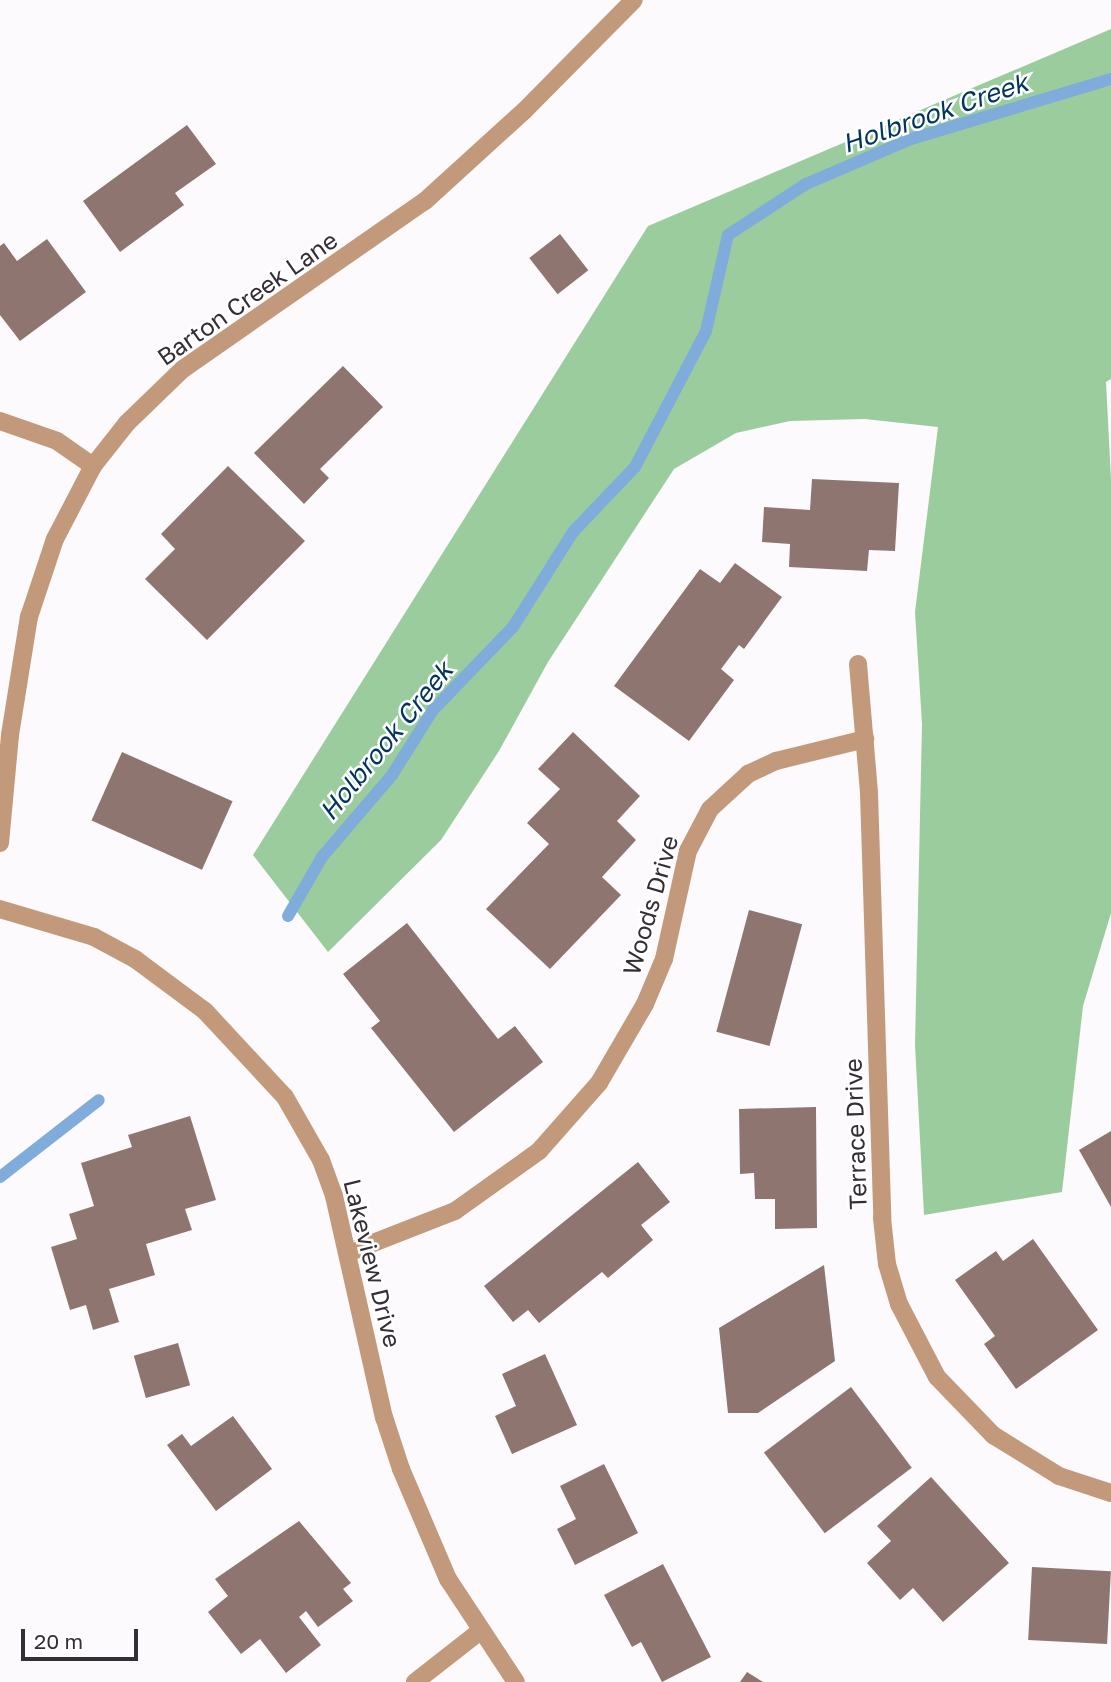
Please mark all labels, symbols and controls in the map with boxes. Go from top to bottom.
water label: Holbrook Creek [838,67,1032,159]
street label: Barton Creek Lane [151,225,343,371]
water label: Holbrook Creek [313,656,459,826]
street label: Woods Drive [616,832,684,978]
street label: Terrace Drive [838,1058,872,1210]
street label: Lakeview Drive [338,1176,408,1350]
scale bar [24,1616,142,1660]
text: 20 m [34,1628,83,1654]

